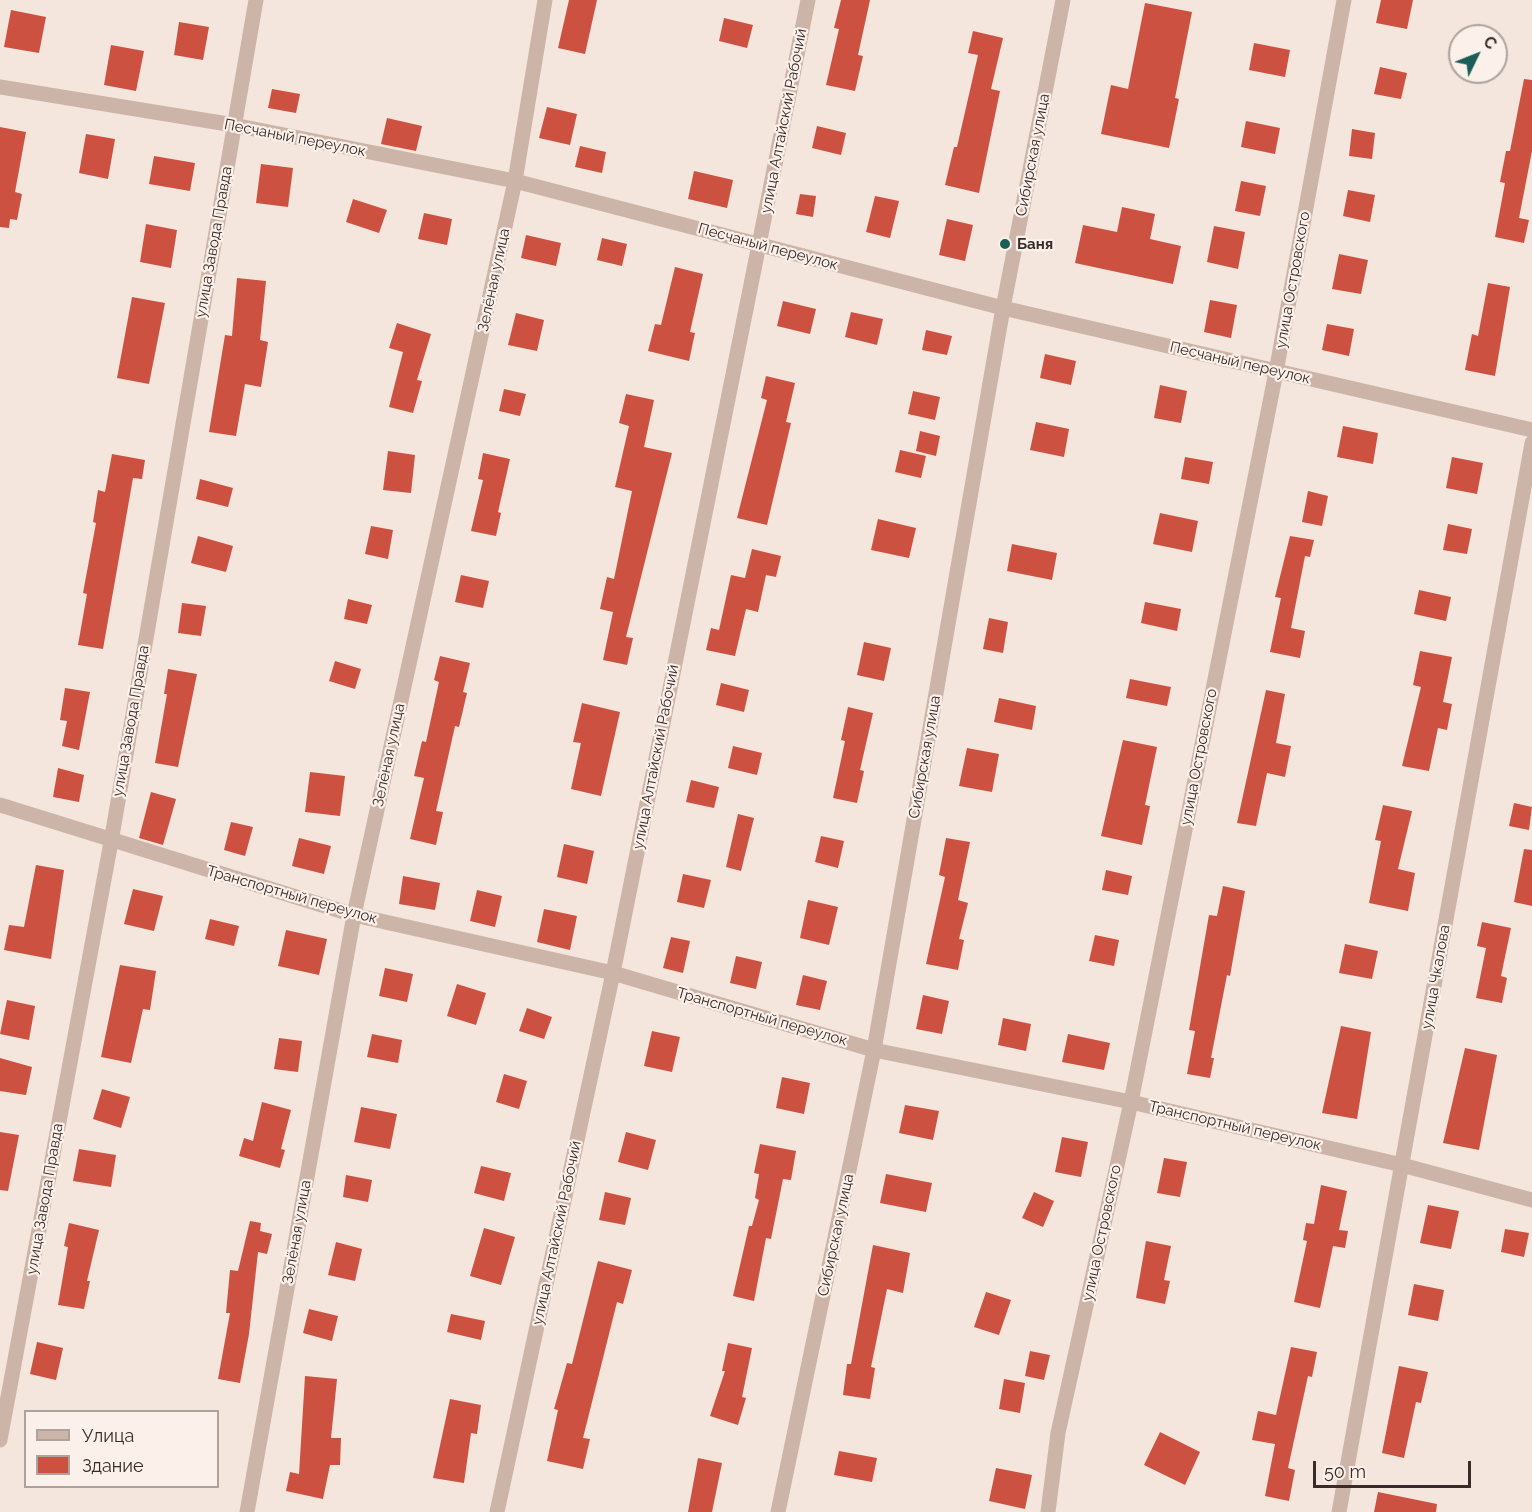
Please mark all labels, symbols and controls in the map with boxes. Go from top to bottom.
north arrow [1448,24,1508,84]
street label: улица Алтайский Рабочий [757,27,811,215]
text: С [1479,32,1501,53]
street label: Сибирская улица [1012,92,1054,218]
street label: Песчаный переулок [223,115,367,161]
street label: улица Завода Правда [192,165,236,319]
street label: улица Островского [1272,210,1314,350]
street label: Песчаный переулок [696,220,840,274]
street label: Зелёная улица [474,227,514,333]
place label: Баня [1017,235,1053,253]
marker: Баня [998,237,1012,251]
street label: Песчаный переулок [1168,338,1312,388]
street label: улица Завода Правда [109,644,153,798]
street label: улица Алтайский Рабочий [629,663,683,851]
street label: улица Островского [1177,687,1221,827]
street label: Сибирская улица [905,694,945,820]
street label: Зелёная улица [369,702,409,808]
street label: Транспортный переулок [205,862,379,928]
street label: улица Чкалова [1418,923,1454,1031]
street label: Транспортный переулок [675,984,849,1050]
street label: Транспортный переулок [1147,1097,1323,1155]
street label: улица Завода Правда [23,1122,67,1276]
street label: улица Алтайский Рабочий [529,1139,585,1327]
street label: улица Островского [1079,1163,1125,1303]
street label: Сибирская улица [814,1172,858,1298]
street label: Зелёная улица [279,1179,315,1285]
legend [24,1410,219,1488]
text: Улица [82,1425,134,1446]
scale bar [1316,1449,1474,1487]
text: Здание [82,1455,144,1476]
text: 50 m [1324,1461,1366,1482]

